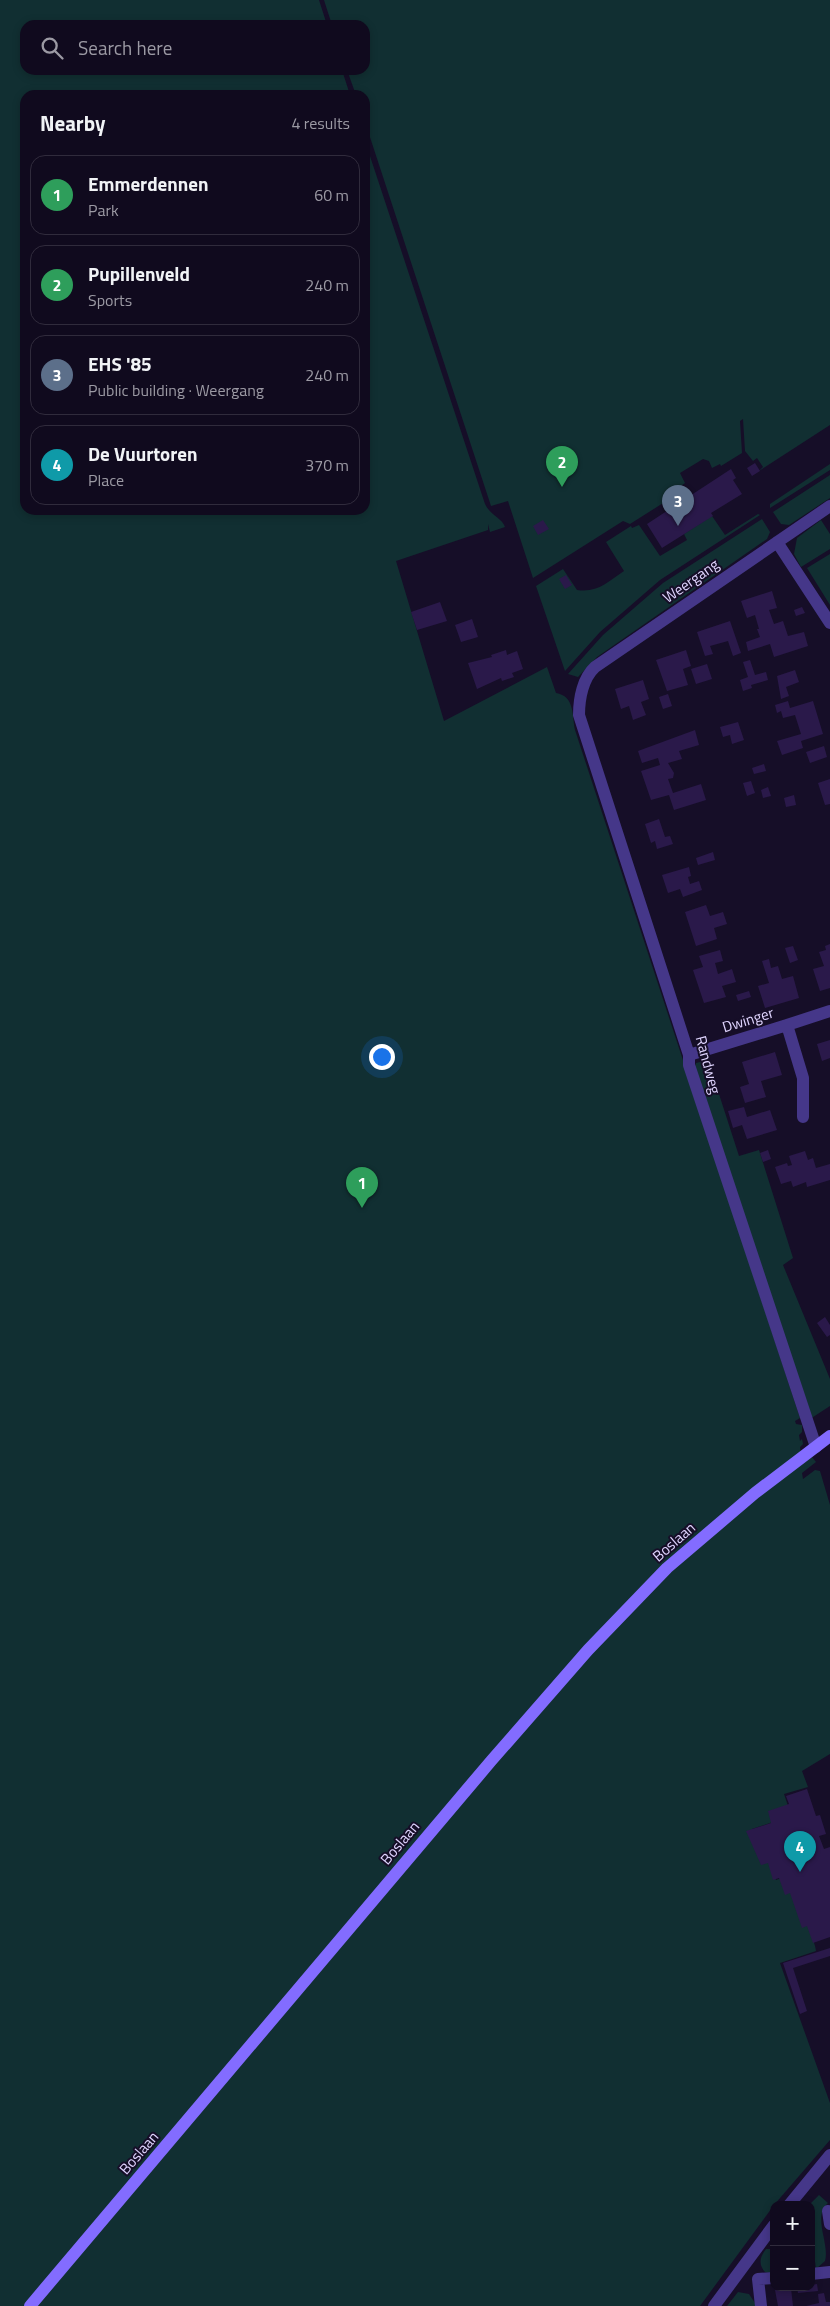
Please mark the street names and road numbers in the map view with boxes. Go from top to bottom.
street label: Weergang [658,553,724,608]
street label: Dwinger [719,1001,777,1038]
street label: Randweg [690,1033,727,1097]
street label: Boslaan [647,1516,700,1567]
street label: Boslaan [375,1816,425,1869]
street label: Boslaan [113,2126,164,2179]

